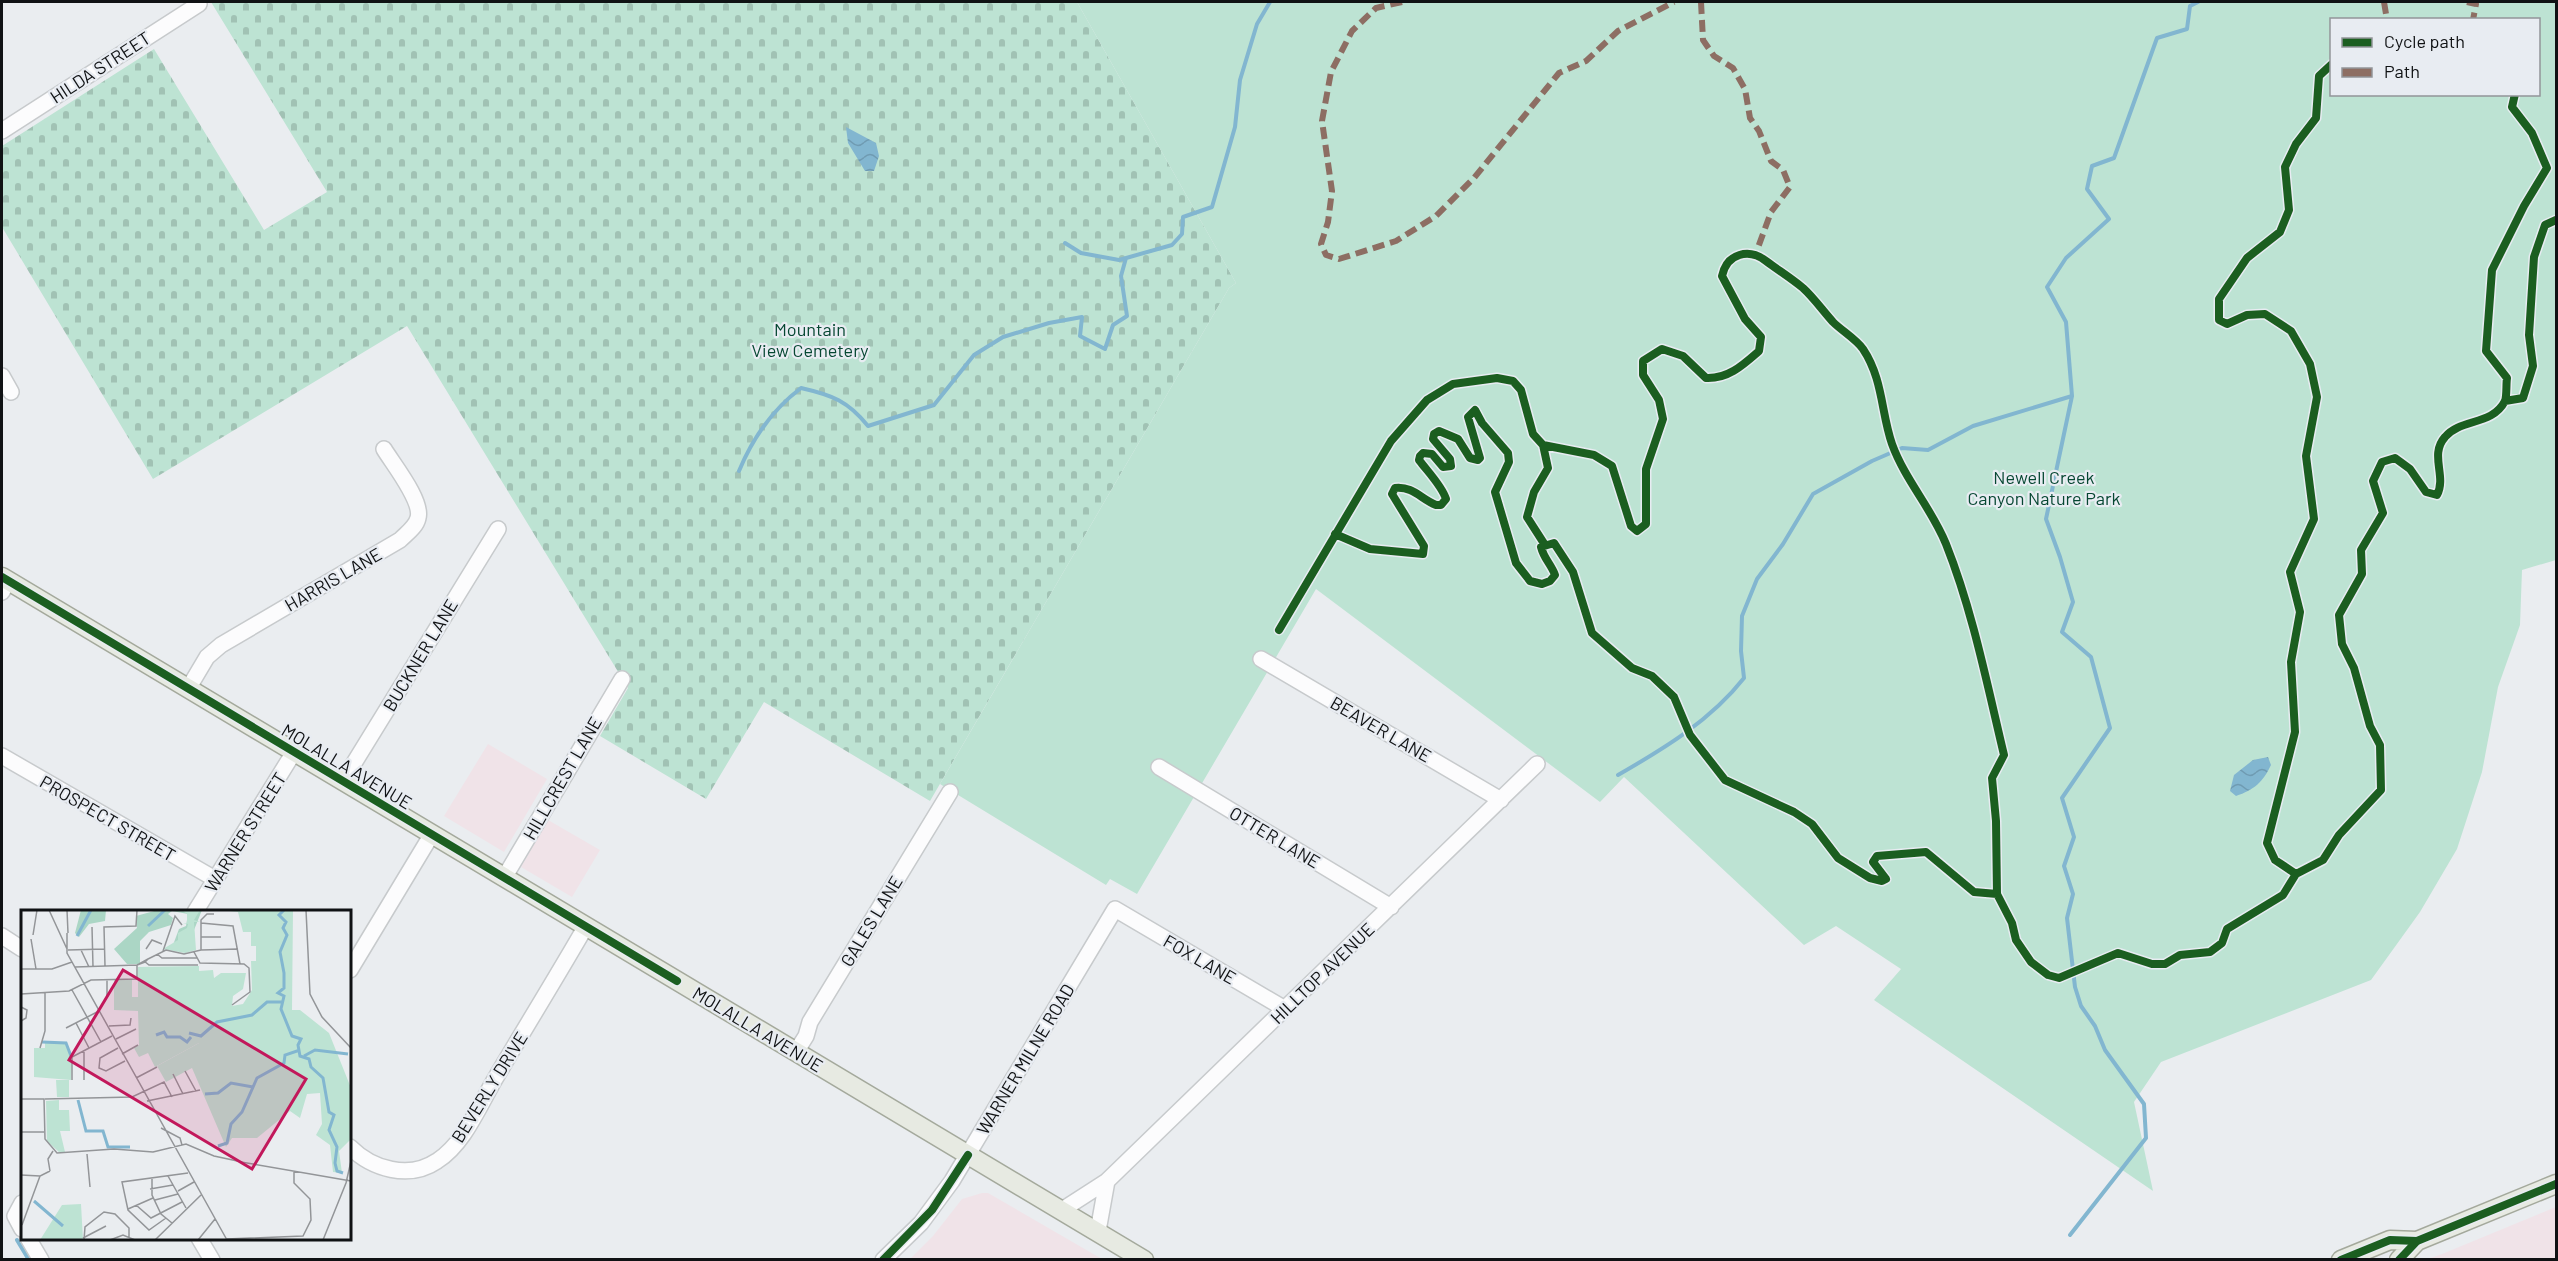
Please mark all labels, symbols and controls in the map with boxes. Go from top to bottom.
legend [2330,18,2540,96]
street label: HILDA STREET [46,26,154,108]
text: Cycle path [2384,30,2465,52]
text: Path [2384,60,2420,82]
park label: Mountain View Cemetery [751,318,869,361]
park label: Newell Creek Canyon Nature Park [1967,466,2121,509]
street label: HARRIS LANE [281,542,385,616]
street label: BUCKNER LANE [378,595,462,715]
street label: BEAVER LANE [1327,691,1435,767]
street label: HILLCREST LANE [518,713,606,843]
street label: MOLALLA AVENUE [278,719,416,813]
street label: WARNER STREET [199,768,291,896]
street label: PROSPECT STREET [36,770,180,866]
street label: OTTER LANE [1226,801,1324,873]
street label: GALES LANE [835,872,907,970]
inset map [21,910,351,1240]
street label: HILLTOP AVENUE [1265,918,1379,1028]
street label: FOX LANE [1160,929,1240,989]
street label: WARNER MILNE ROAD [971,980,1079,1138]
street label: MOLALLA AVENUE [689,982,827,1076]
street label: BEVERLY DRIVE [446,1028,532,1146]

